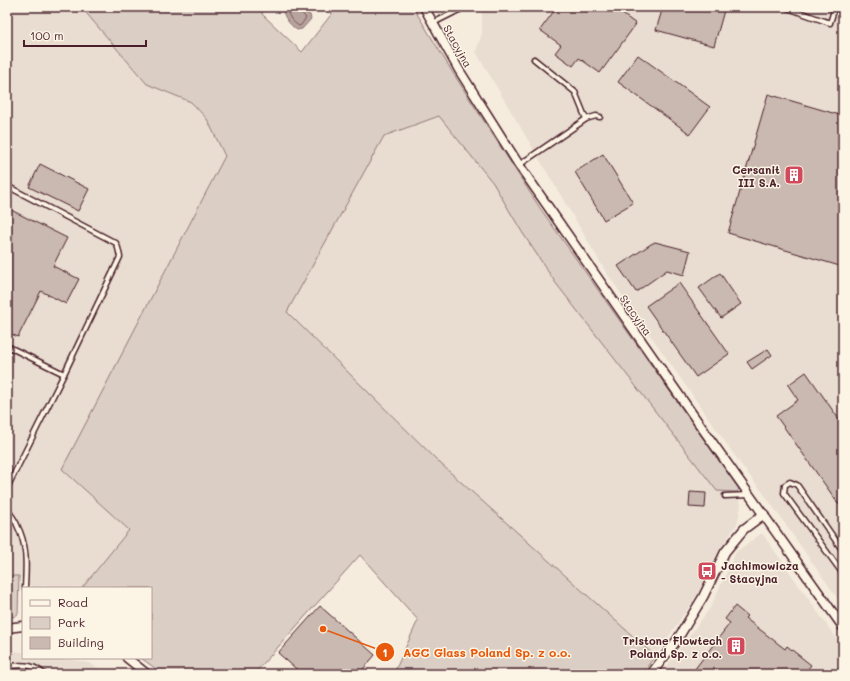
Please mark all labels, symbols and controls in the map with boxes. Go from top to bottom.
scale bar [24,22,146,48]
street label: Stacyjna [440,22,476,70]
text: 100 m [30,27,64,43]
place label: Cersanit III S.A. [732,162,780,190]
building icon: Cersanit III S.A. [783,164,805,186]
street label: Stacyjna [616,292,656,339]
place label: Jachimowicza - Stacyjna [721,558,799,586]
bus stop icon: Jachimowicza - Stacyjna [696,560,718,582]
legend [22,587,152,659]
text: Road [58,594,88,610]
text: Park [58,614,85,630]
place label: Tristone Flowtech Poland Sp. z o.o. [623,633,722,661]
text: Building [58,634,104,650]
building icon: Tristone Flowtech Poland Sp. z o.o. [725,635,747,657]
callout: AGC Glass Poland Sp. z o.o. [375,640,579,664]
text: 1 [382,644,388,660]
text: AGC Glass Poland Sp. z o.o. [403,644,571,660]

